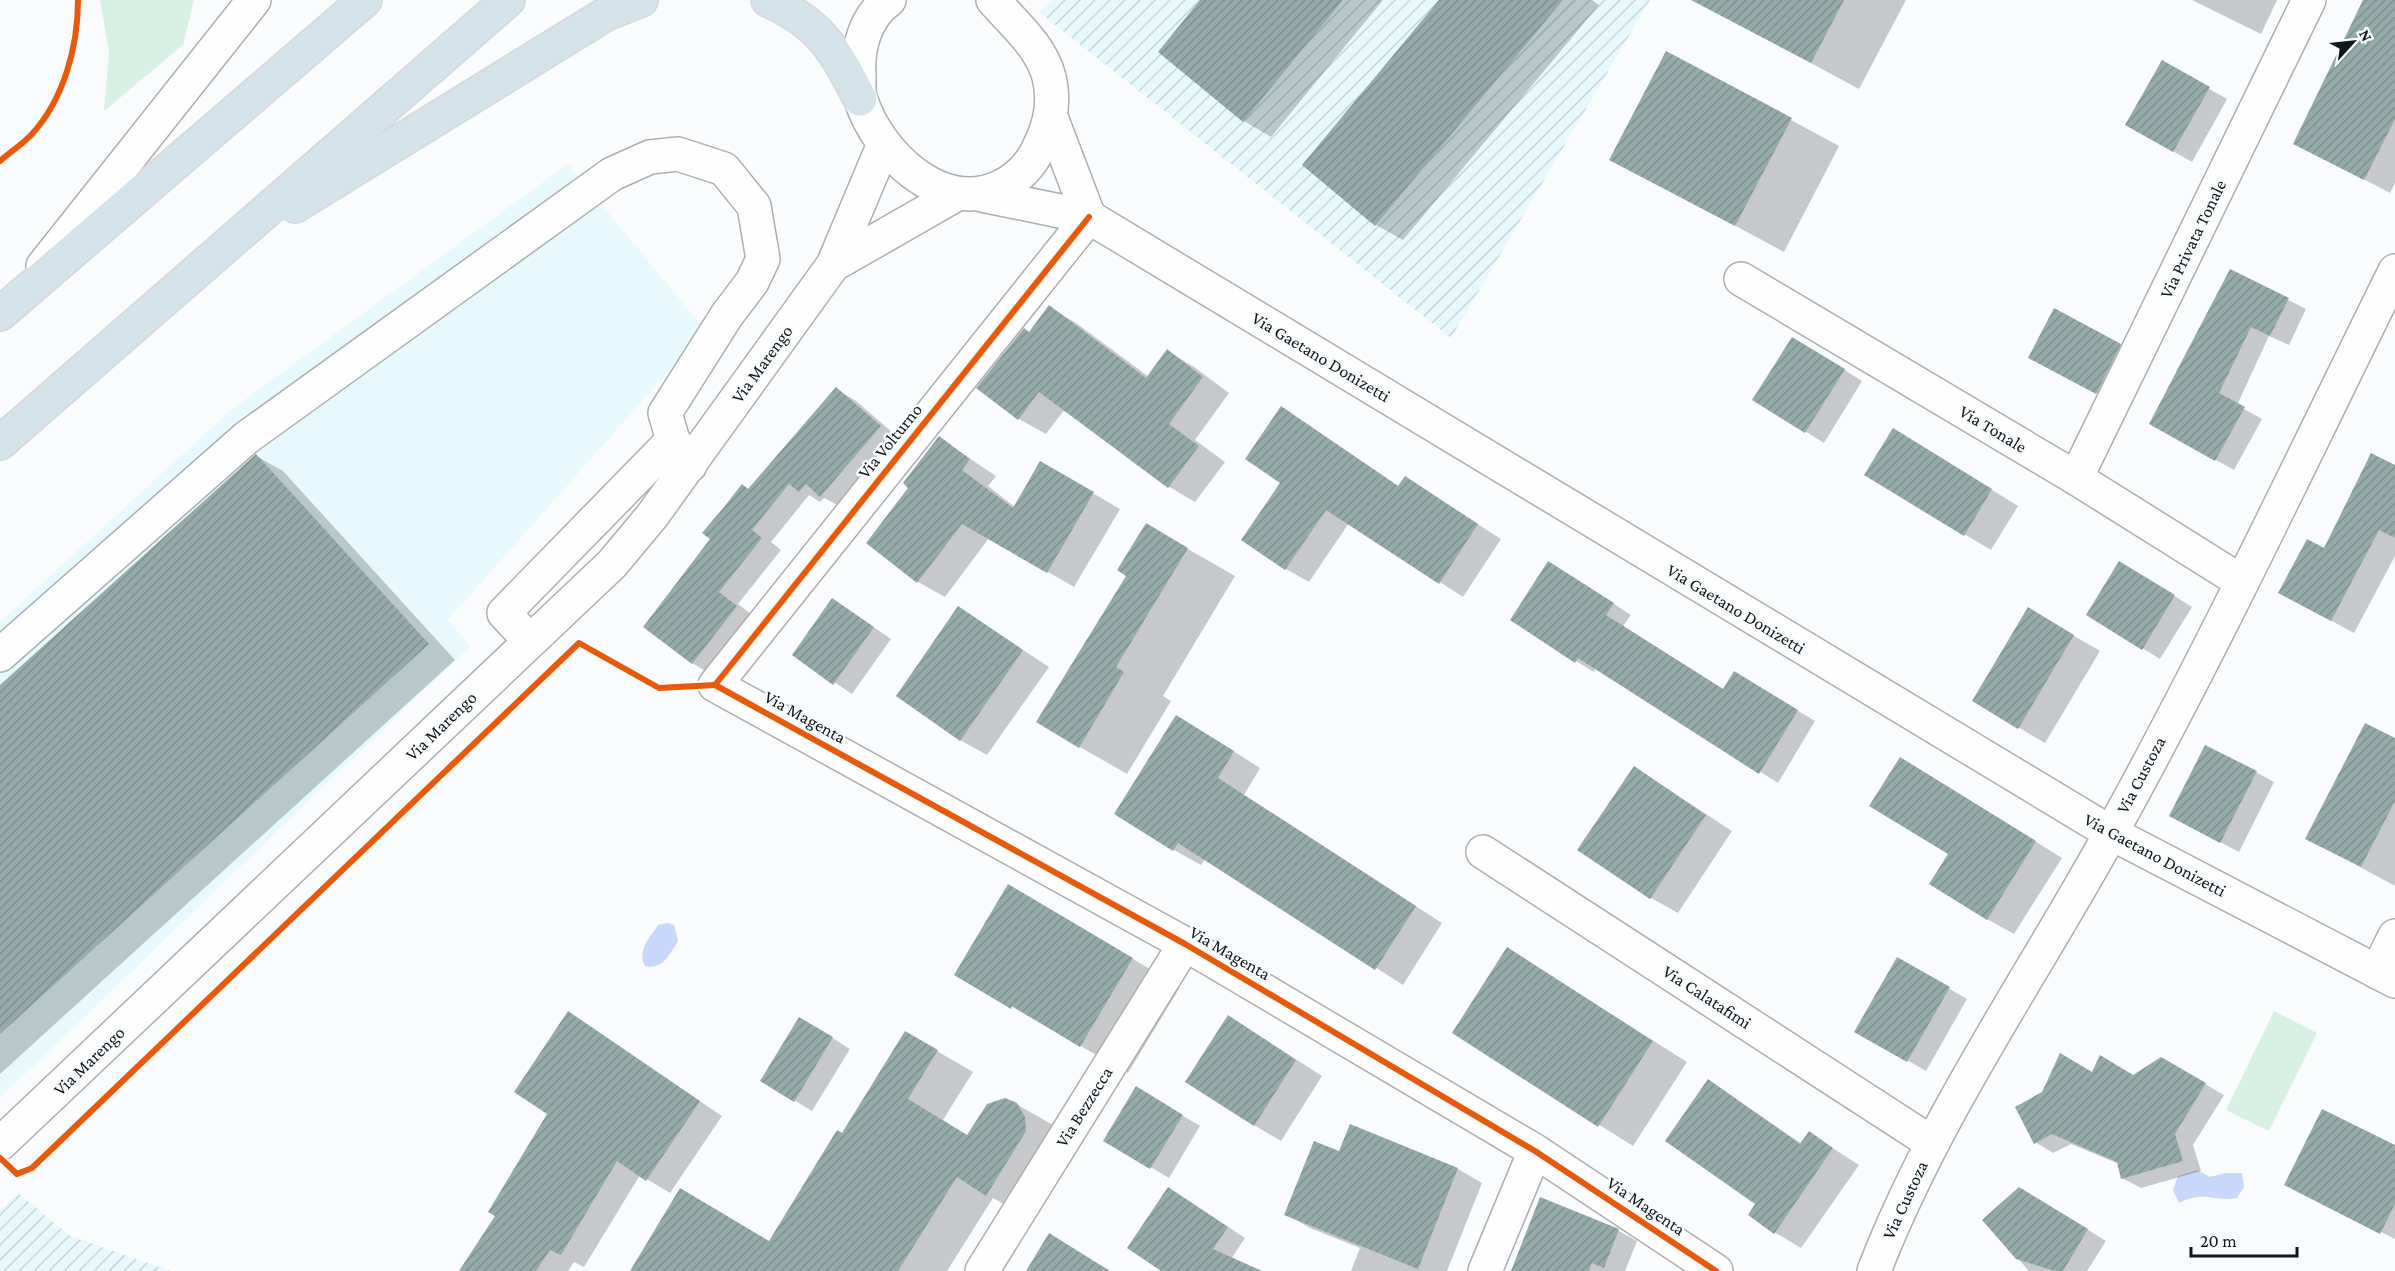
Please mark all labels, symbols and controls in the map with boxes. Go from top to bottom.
north arrow [2323,12,2383,72]
text: N [2356,27,2376,44]
street label: Via Privata Tonale [2156,176,2230,301]
street label: Via Gaetano Donizetti [1248,308,1394,406]
street label: Via Marengo [727,321,797,407]
street label: Via Volturno [854,400,926,482]
street label: Via Tonale [1956,401,2030,457]
street label: Via Gaetano Donizetti [1663,560,1809,658]
street label: Via Magenta [761,686,849,748]
street label: Via Marengo [401,687,481,765]
street label: Via Custoza [2112,733,2170,817]
street label: Via Gaetano Donizetti [2081,809,2230,901]
street label: Via Magenta [1186,922,1274,984]
street label: Via Calatafimi [1659,961,1755,1033]
street label: Via Marengo [49,1022,129,1100]
street label: Via Bezzecca [1052,1063,1116,1151]
street label: Via Custoza [1878,1158,1932,1242]
street label: Via Magenta [1603,1173,1689,1239]
scale bar [2191,1220,2298,1258]
text: 20 m [2200,1231,2237,1251]

